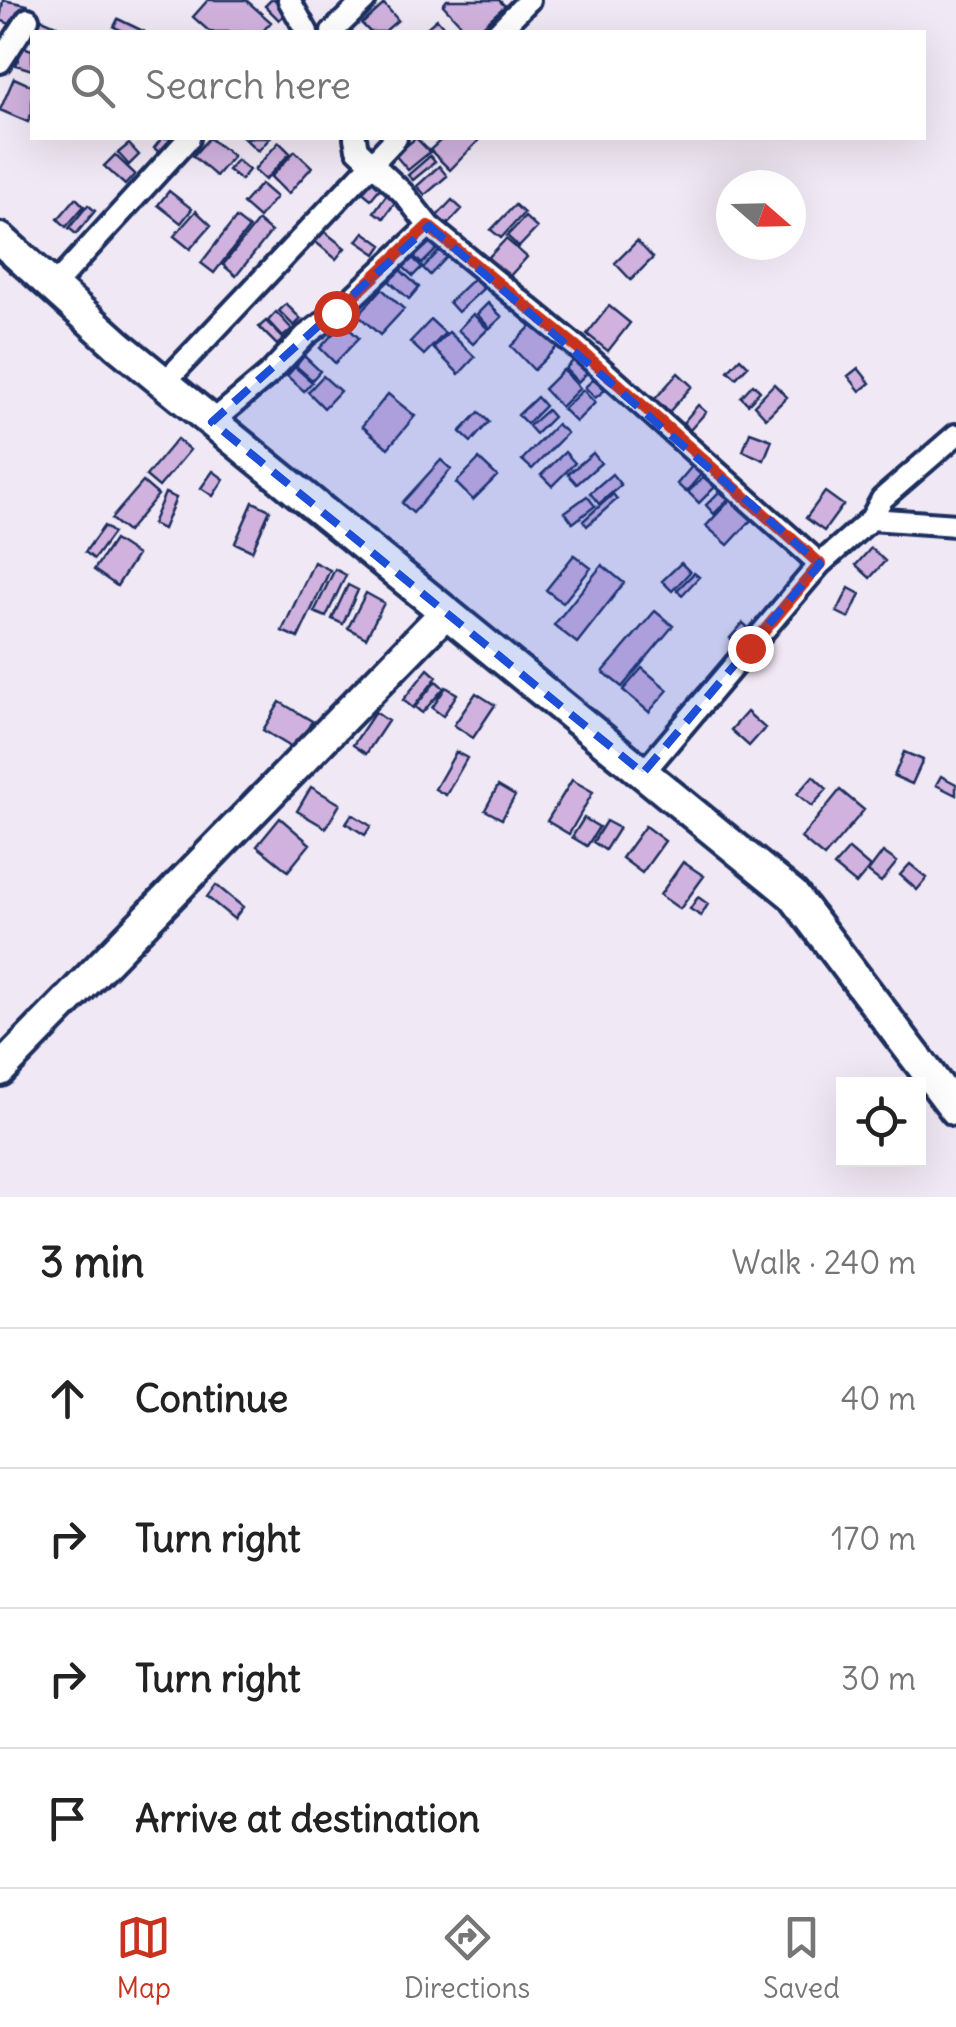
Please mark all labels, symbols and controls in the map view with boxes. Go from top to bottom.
search box [30,30,926,140]
icon: search [65,58,120,113]
text: Search here [145,62,351,109]
north arrow [716,170,806,260]
route start [314,291,360,337]
route end [728,626,774,672]
map controls [836,1077,926,1167]
button: locate [836,1077,926,1167]
text: 3 min [40,1236,144,1288]
text: Walk · 240 m [732,1242,916,1283]
icon: ahead [40,1371,95,1426]
text: Continue [135,1375,288,1422]
text: 40 m [841,1378,916,1419]
icon: right [40,1511,95,1566]
text: Turn right [135,1515,301,1562]
text: 170 m [831,1518,916,1559]
icon: right [40,1651,95,1706]
text: Turn right [135,1655,301,1702]
text: 30 m [841,1658,916,1699]
icon: arrive [40,1791,95,1846]
text: Arrive at destination [135,1795,480,1842]
tab: Map [116,1910,171,2006]
tab: Directions [404,1910,530,2006]
tab: Saved [763,1910,840,2006]

